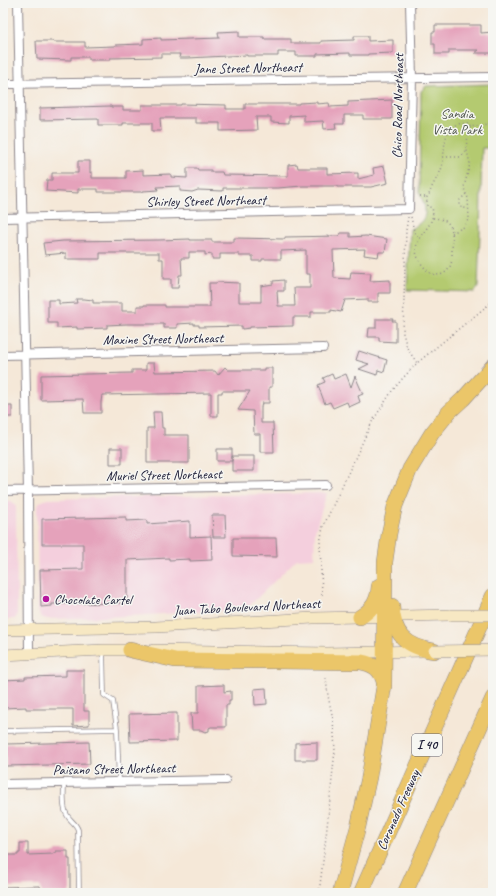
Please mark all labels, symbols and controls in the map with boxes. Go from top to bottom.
street label: Chico Road Northeast [389,52,407,159]
street label: Jane Street Northeast [193,59,304,77]
park label: Sandia Vista Park [432,105,484,138]
street label: Shirley Street Northeast [146,191,268,211]
street label: Maxine Street Northeast [103,329,225,349]
street label: Muriel Street Northeast [106,465,223,485]
place label: Chocolate Cartel [54,591,134,608]
marker: Chocolate Cartel [41,594,51,604]
street label: Juan Tabo Boulevard Northeast [172,595,322,619]
road number: I 40 [412,734,442,756]
street label: Paisano Street Northeast [53,759,177,779]
street label: Coronado Freeway [373,766,424,853]

